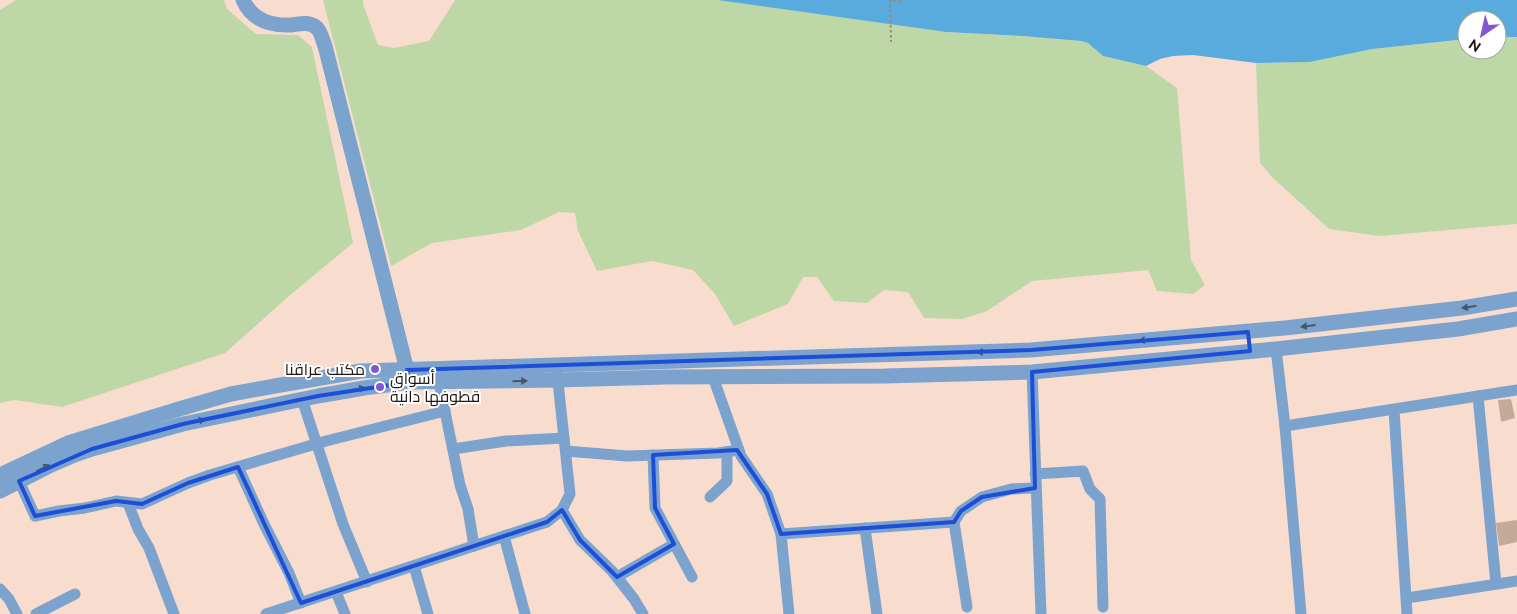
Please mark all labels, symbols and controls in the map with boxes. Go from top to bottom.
north arrow [1457,10,1507,60]
text: N [1466,36,1484,55]
one-way arrow [1461,303,1477,311]
one-way arrow [1299,322,1315,330]
one-way arrow [1137,337,1153,345]
one-way arrow [975,348,991,356]
place label: مكتب عراقنا [285,360,365,379]
marker: مكتب عراقنا [369,363,381,375]
place label: أسواق قطوفها دانية [390,369,480,407]
one-way arrow [512,377,528,385]
marker: أسواق قطوفها دانية [374,381,386,393]
one-way arrow [350,384,366,392]
one-way arrow [191,417,206,425]
one-way arrow [36,464,50,472]

